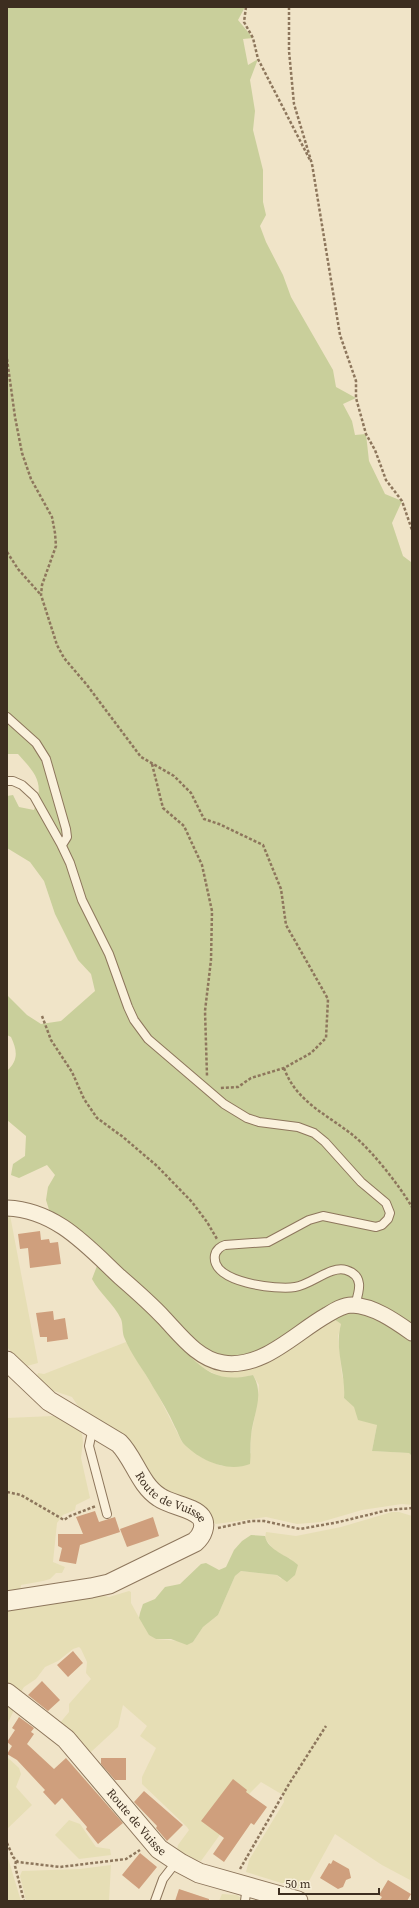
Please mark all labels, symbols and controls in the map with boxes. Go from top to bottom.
street label: Route de Vuisse [131,1469,210,1525]
street label: Route de Vuisse [103,1785,169,1860]
scale bar [279,1870,379,1896]
text: 50 m [285,1876,311,1892]

